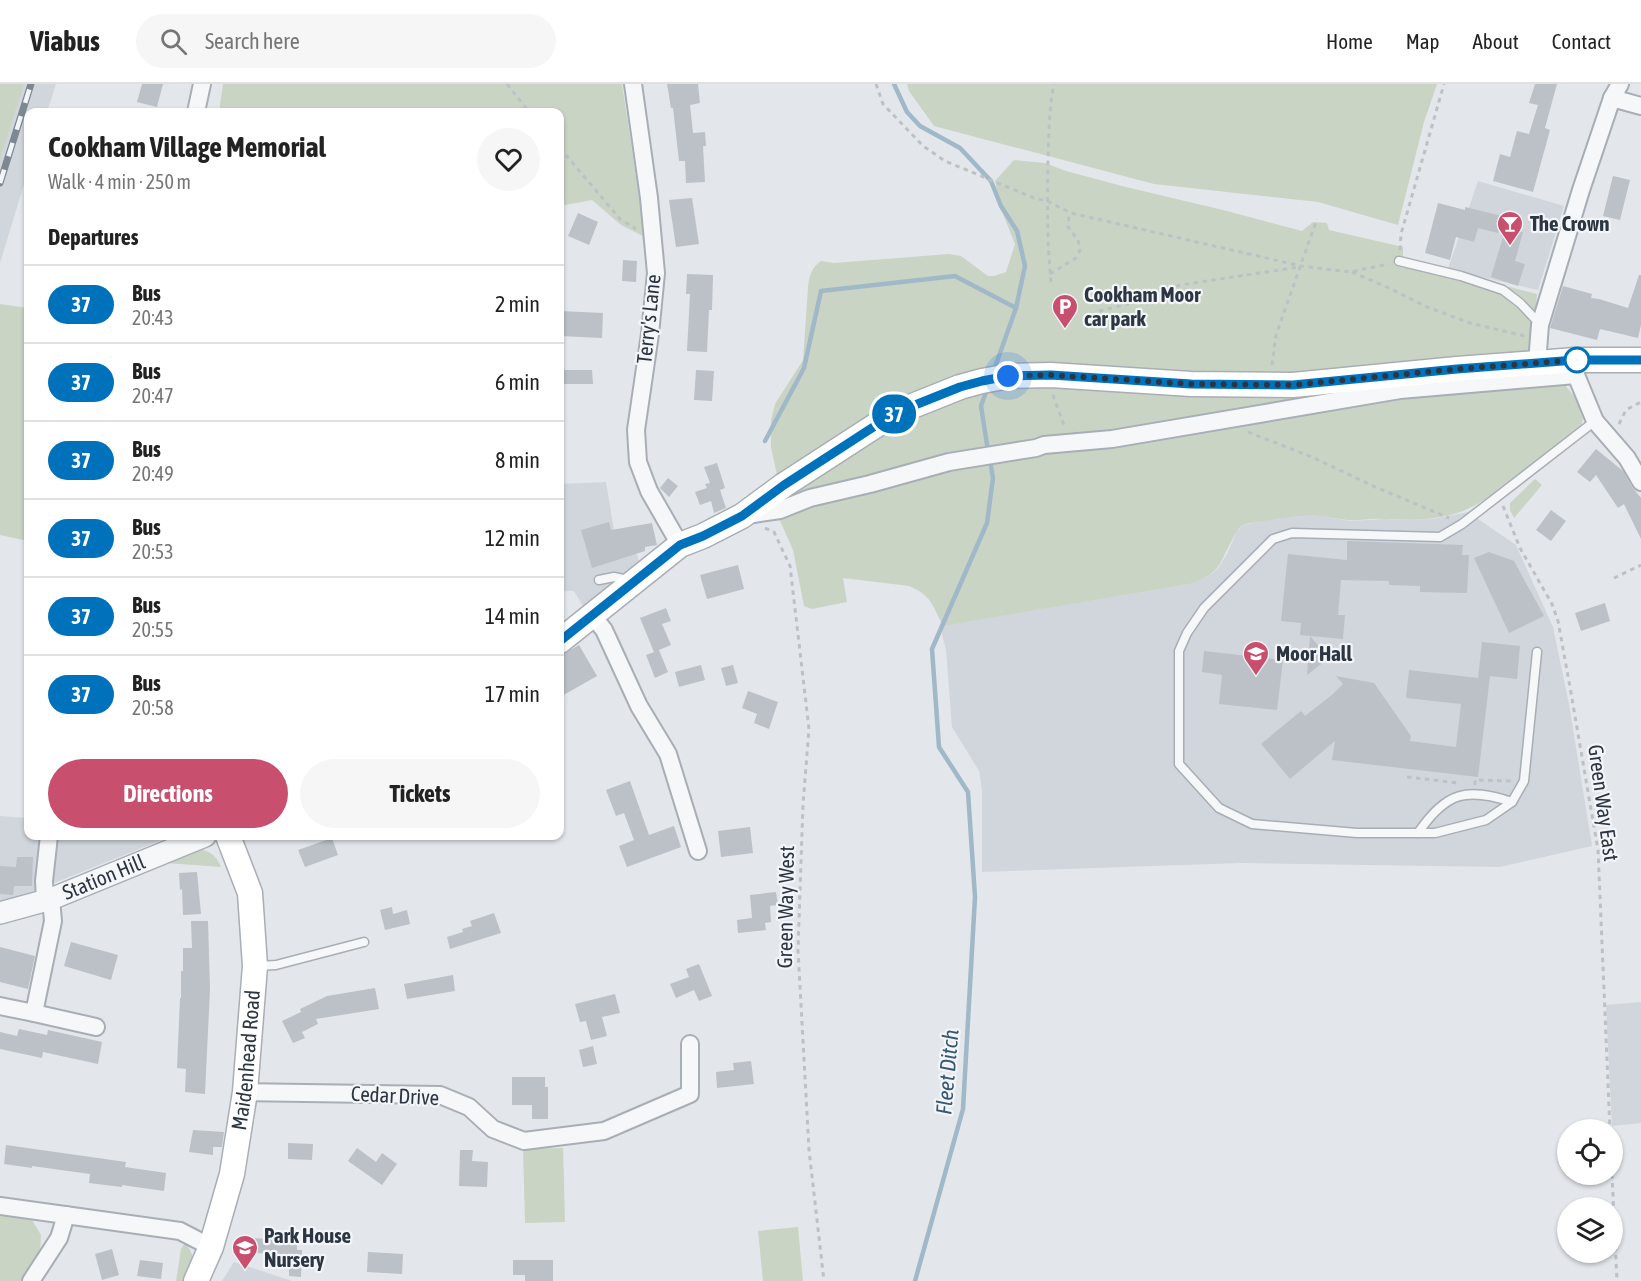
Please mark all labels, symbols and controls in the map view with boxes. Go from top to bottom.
search box [136,14,556,68]
text: Viabus [30,25,100,57]
icon: search [157,25,190,58]
text: Search here [205,28,300,54]
text: Home [1326,29,1373,53]
text: Map [1406,29,1440,53]
text: About [1473,29,1519,53]
text: Contact [1552,29,1611,53]
button: heart [477,128,540,191]
text: Cookham Village Memorial [48,131,326,163]
text: Walk · 4 min · 250 m [48,170,191,193]
bar icon: The Crown [1495,209,1525,247]
place label: The Crown [1530,211,1609,235]
text: Departures [48,224,138,250]
street label: Terry's Lane [631,273,665,365]
text: Bus [132,280,161,306]
place label: Cookham Moor car park [1084,282,1201,330]
text: 2 min [495,291,540,317]
text: 37 [71,292,91,316]
parking icon: Cookham Moor car park [1050,292,1080,330]
text: 20:43 [132,306,174,329]
unlabelled marker [1564,347,1590,373]
text: Bus [132,358,161,384]
your location [993,361,1023,391]
text: 6 min [495,369,540,395]
text: 37 [71,370,91,394]
text: 20:47 [132,384,174,407]
line badge: 37 [867,394,921,434]
text: 37 [884,402,904,426]
text: Bus [132,436,161,462]
text: 8 min [495,447,540,473]
text: 37 [71,448,91,472]
text: 20:49 [132,462,174,485]
text: Bus [132,514,161,540]
text: 12 min [485,525,540,551]
text: 37 [71,526,91,550]
text: 20:53 [132,540,174,563]
text: Bus [132,592,161,618]
text: 14 min [485,603,540,629]
text: 37 [71,604,91,628]
text: 20:55 [132,618,174,641]
school or university icon: Moor Hall [1241,639,1271,677]
place label: Moor Hall [1276,641,1352,665]
text: Bus [132,670,161,696]
text: 17 min [485,681,540,707]
text: 37 [71,682,91,706]
text: 20:58 [132,696,174,719]
street label: Green Way East [1584,743,1624,863]
button: Directions [48,759,288,828]
button: Tickets [300,759,540,828]
street label: Green Way West [772,845,798,969]
street label: Station Hill [59,849,149,904]
street label: Maidenhead Road [226,989,264,1132]
water label: Fleet Ditch [930,1028,964,1116]
street label: Cedar Drive [350,1081,440,1109]
map controls [1557,1119,1623,1263]
button: locate [1557,1119,1623,1185]
button: layers [1557,1197,1623,1263]
place label: Park House Nursery [264,1223,351,1271]
school or university icon: Park House Nursery [230,1233,260,1271]

